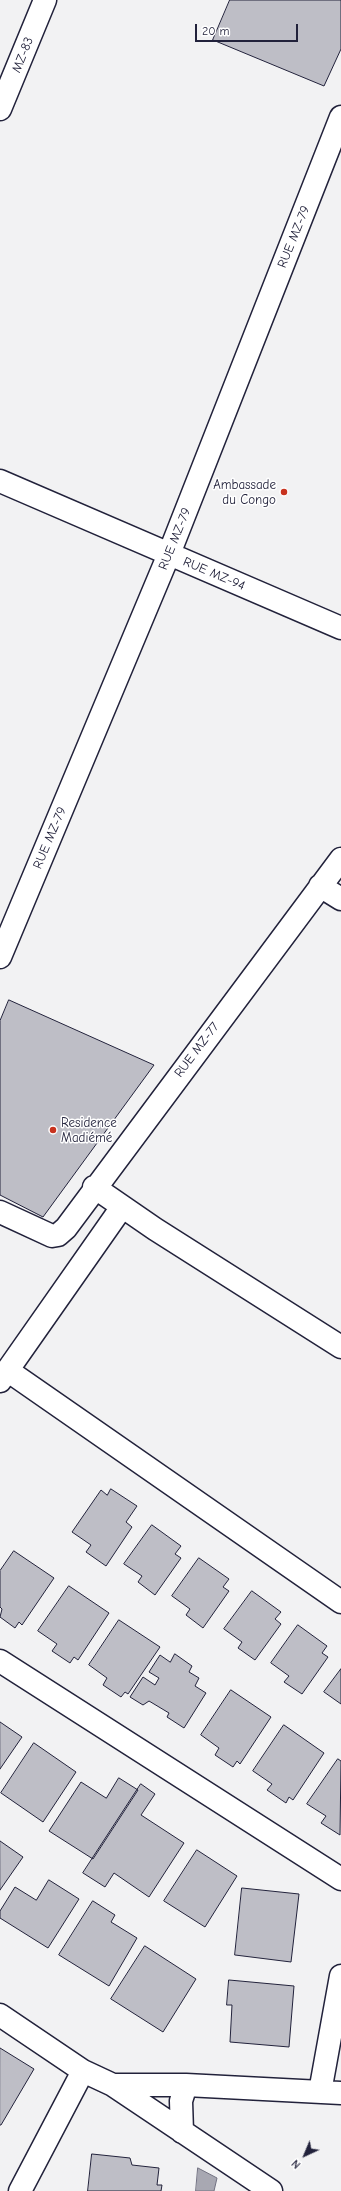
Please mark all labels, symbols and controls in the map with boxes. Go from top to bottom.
scale bar [197,16,300,42]
text: 20 m [202,24,230,38]
street label: MZ-83 [9,35,37,75]
street label: RUE MZ-79 [274,204,314,270]
place label: Ambassade du Congo [213,477,276,508]
marker: Ambassade du Congo [279,487,289,497]
street label: RUE MZ-79 [155,506,195,572]
street label: RUE MZ-94 [181,554,247,594]
street label: RUE MZ-79 [30,805,70,871]
street label: RUE MZ-77 [171,1019,223,1081]
place label: Residence Madiémé [61,1115,117,1146]
marker: Residence Madiémé [48,1125,58,1135]
north arrow [285,2135,325,2175]
text: N [289,2157,303,2171]

